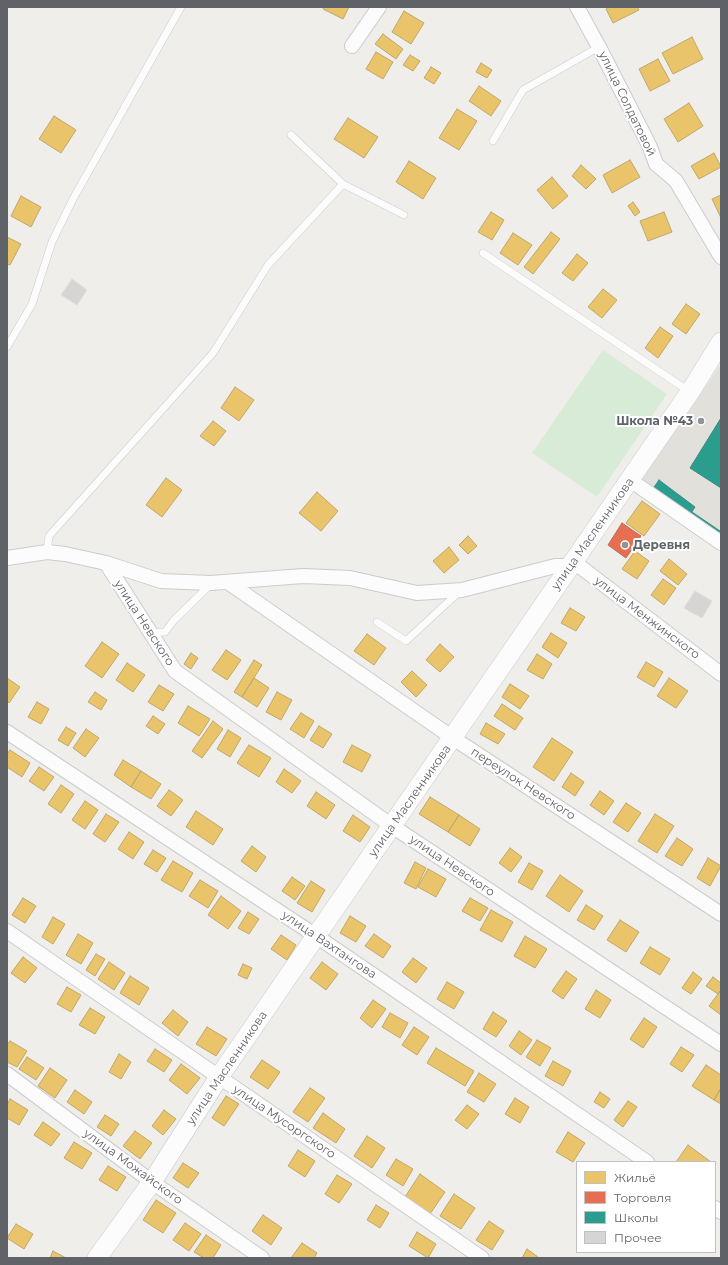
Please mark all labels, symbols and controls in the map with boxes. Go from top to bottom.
street label: улица Солдатовой [595,49,659,159]
place label: Школа №43 [616,414,693,428]
marker: Школа №43 [696,416,706,426]
street label: улица Масленникова [549,475,637,593]
place label: Деревня [633,538,690,552]
marker: Деревня [620,540,630,550]
street label: улица Менжинского [591,574,703,662]
street label: улица Невского [111,577,177,669]
street label: улица Масленникова [366,742,454,860]
street label: переулок Невского [468,745,578,823]
street label: улица Невского [407,832,497,900]
street label: улица Вахтангова [279,908,379,982]
street label: улица Масленникова [184,1008,270,1128]
street label: улица Мусоргского [230,1082,338,1162]
street label: улица Можайского [81,1126,185,1208]
legend [576,1161,716,1253]
text: Жильё [614,1170,656,1185]
text: Торговля [614,1190,671,1205]
text: Школы [614,1210,659,1225]
text: Прочее [614,1230,662,1245]

